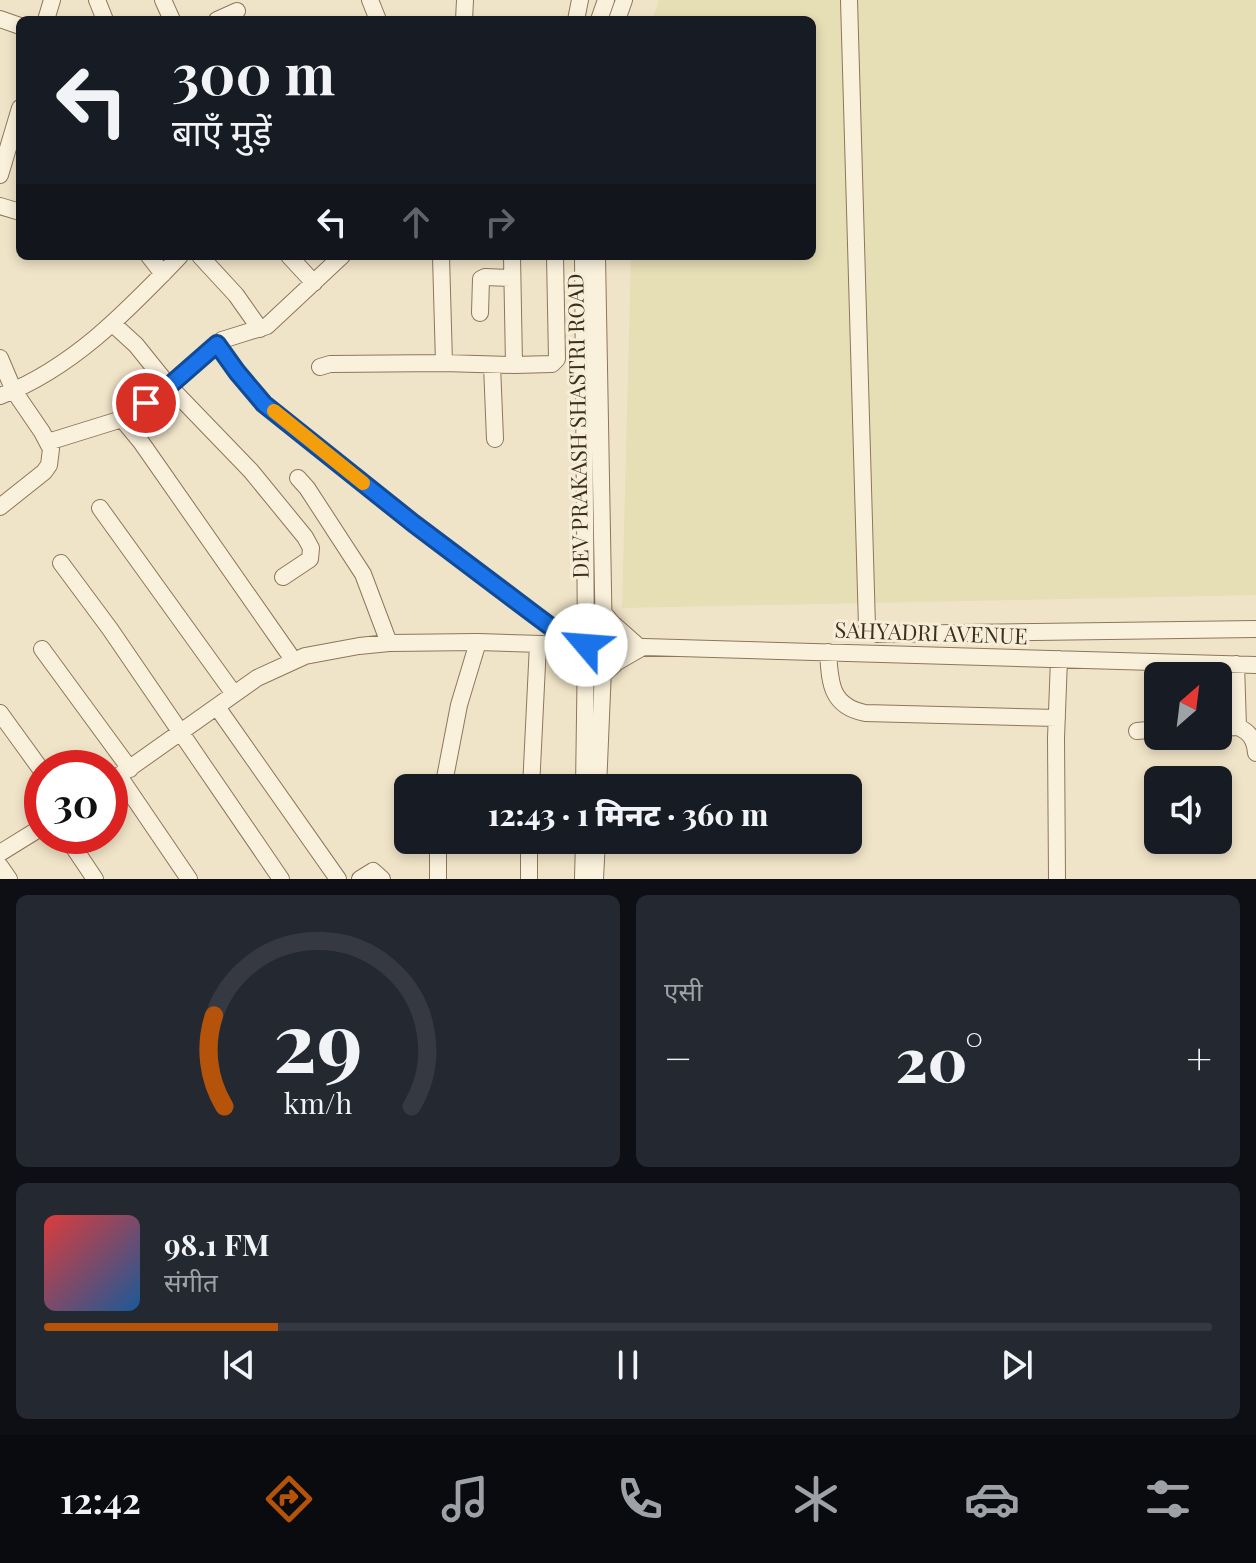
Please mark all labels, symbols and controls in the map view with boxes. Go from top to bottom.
text: 300 m [172,35,335,110]
icon: left [40,48,144,152]
text: बाएँ मुड़ें [172,107,272,155]
icon: left [310,200,354,244]
icon: ahead [394,200,438,244]
icon: right [478,200,522,244]
street label: DEV PRAKASH SHASTRI ROAD [559,273,595,579]
pin [112,369,180,437]
icon: arrive [124,381,168,425]
position arrow [544,603,628,687]
street label: SAHYADRI AVENUE [834,614,1028,650]
north arrow [1144,662,1232,750]
map controls [1144,662,1232,854]
speed limit sign: 30 [24,750,128,854]
button: sound [1144,766,1232,854]
text: 12:43 · 1 मिनट · 360 m [488,794,768,834]
text: एसी [664,973,703,1008]
text: 29 [273,983,363,1094]
text: 20° [895,1017,983,1097]
text: − [664,1027,692,1086]
text: + [1186,1027,1212,1086]
text: km/h [284,1083,352,1121]
text: 98.1 FM [164,1224,270,1264]
text: संगीत [164,1264,218,1299]
icon: previous [217,1343,261,1387]
icon: pause [606,1343,650,1387]
icon: next [995,1343,1039,1387]
icon: directions [261,1471,317,1527]
icon: music [437,1471,493,1527]
icon: phone [612,1471,668,1527]
icon: climate [788,1471,844,1527]
icon: car [964,1471,1020,1527]
icon: filters [1140,1471,1196,1527]
text: 12:42 [60,1475,141,1523]

